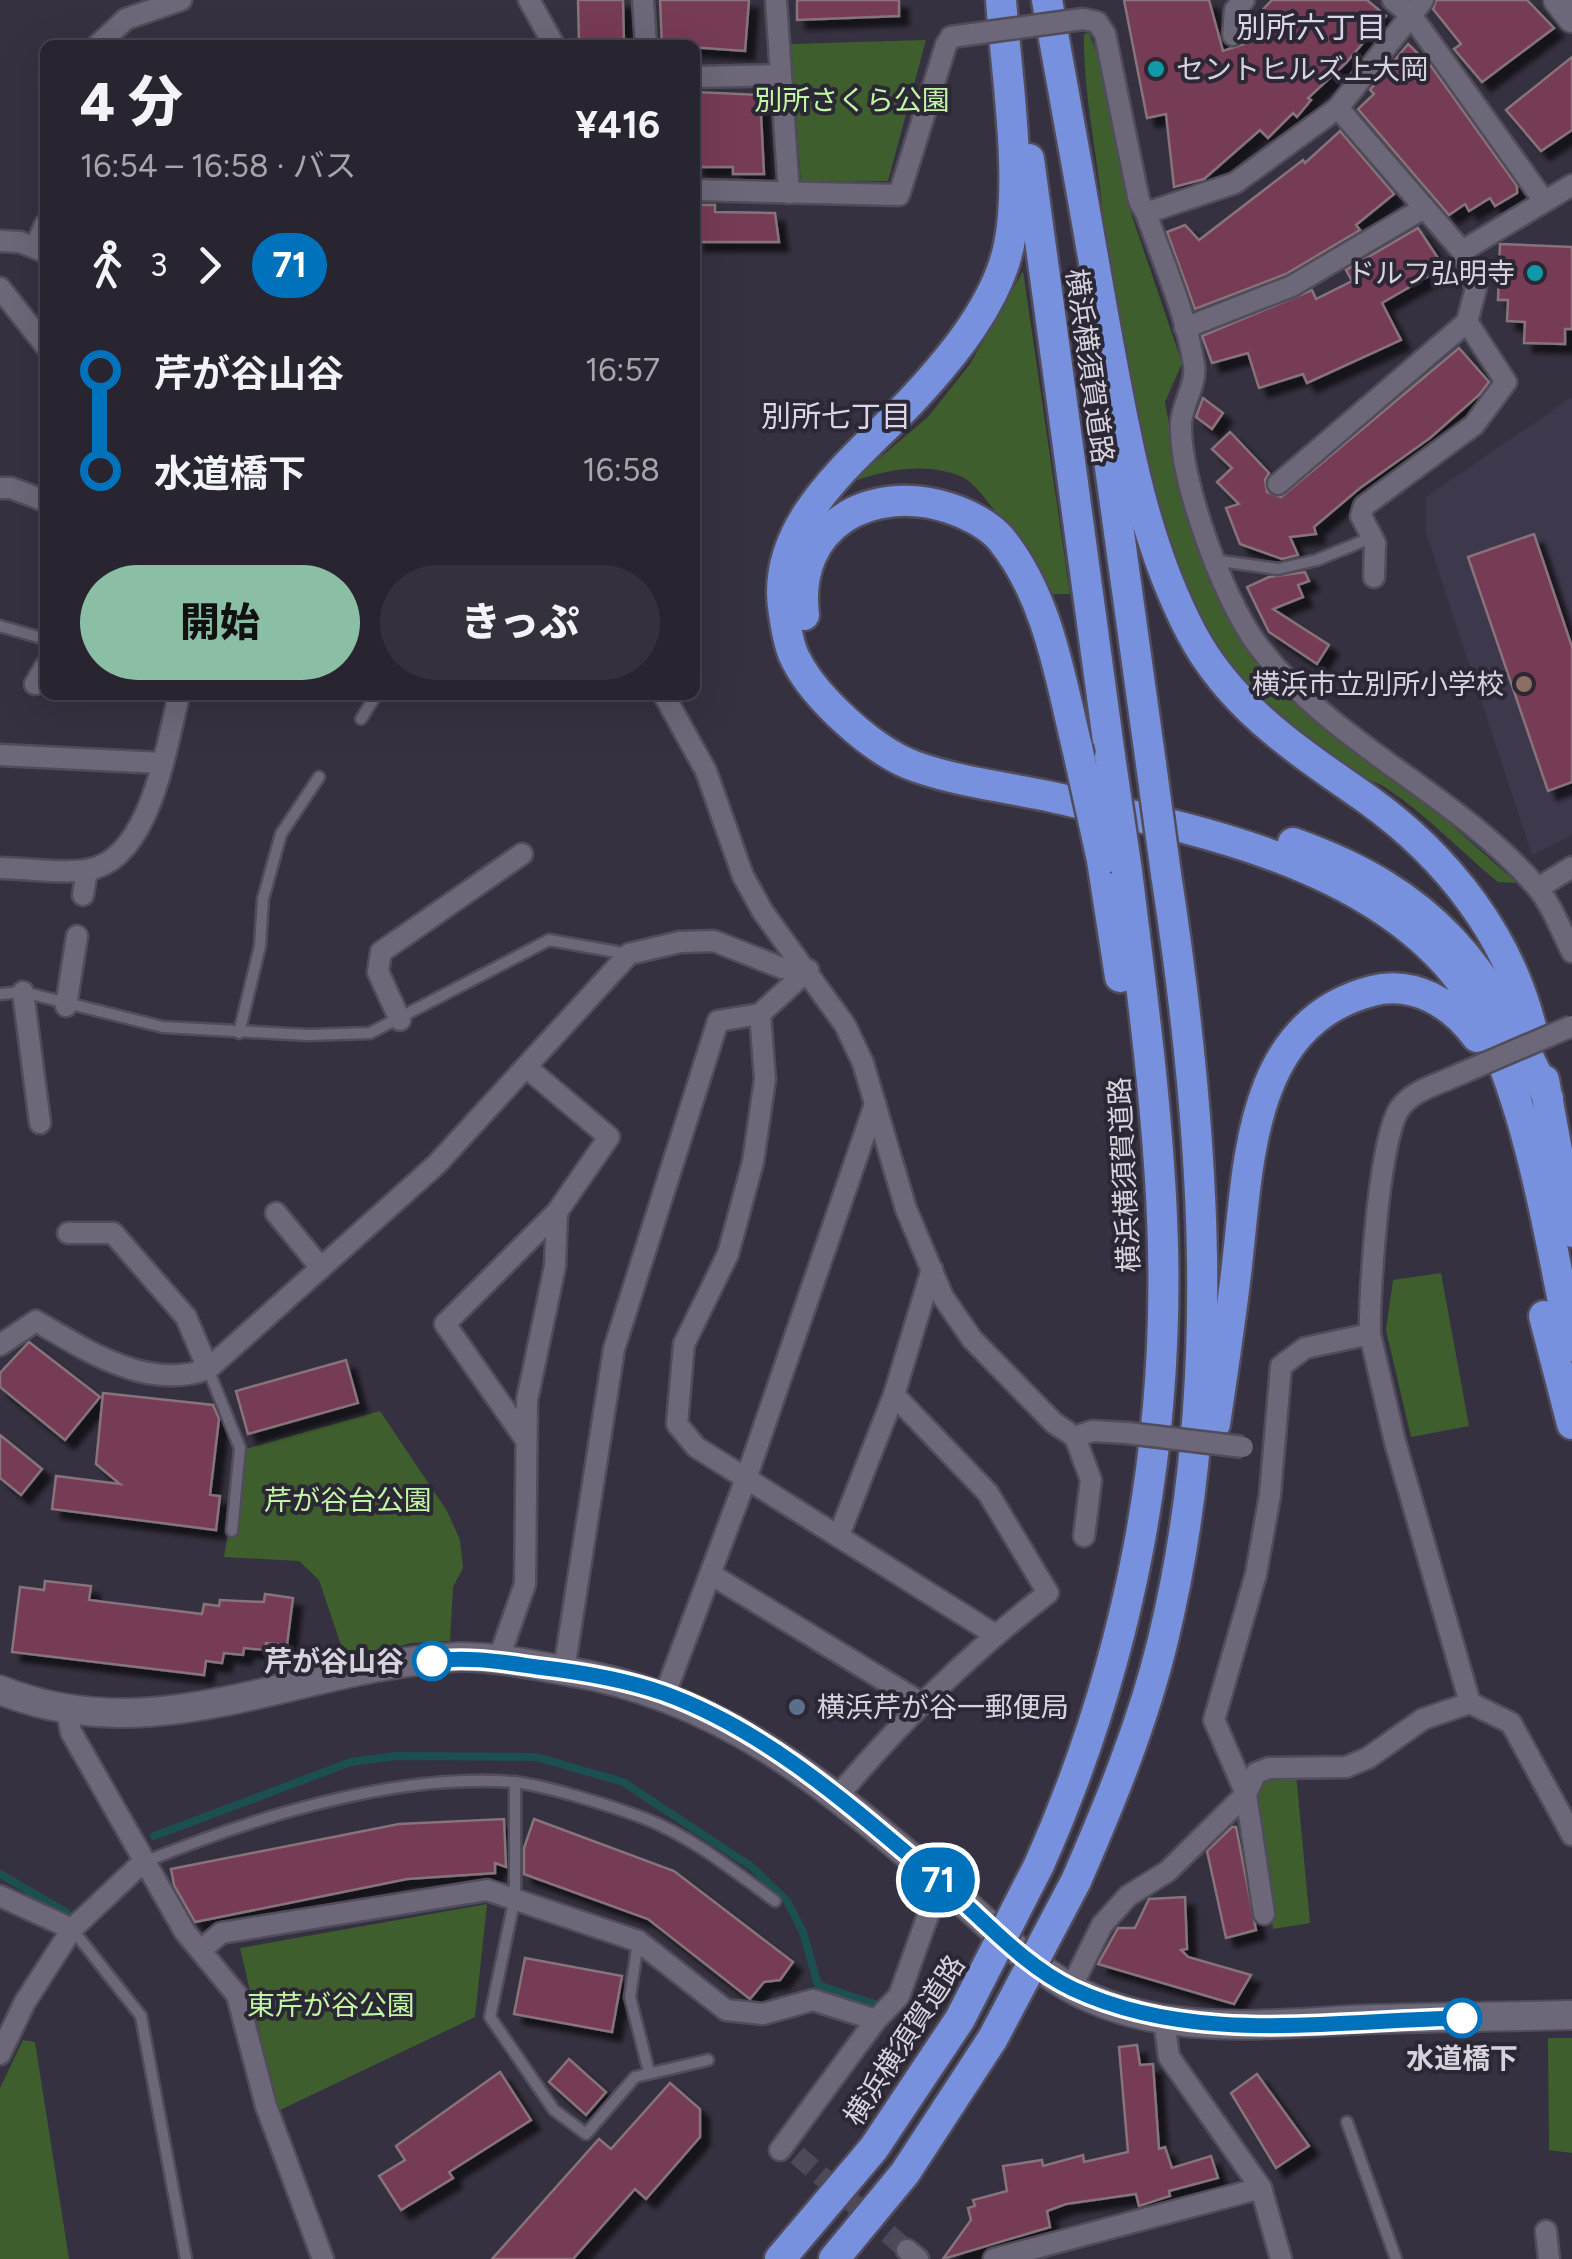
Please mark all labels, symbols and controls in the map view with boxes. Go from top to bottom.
district label: 別所六丁目 [1236,9,1386,46]
place label: セントヒルズ上大岡 [1176,52,1428,86]
marker: セントヒルズ上大岡 [1145,58,1167,80]
text: 4 分 [80,69,183,135]
park label: 別所さくら公園 [754,83,950,117]
text: ¥416 [575,102,660,148]
text: 16:54 – 16:58 · バス [80,147,357,185]
icon: walk [80,238,135,293]
icon: forward [182,238,237,293]
text: 71 [272,244,307,286]
text: 3 [150,246,167,284]
place label: ドルフ弘明寺 [1347,256,1515,290]
marker: ドルフ弘明寺 [1524,262,1546,284]
street label: 横浜横須賀道路 [1060,267,1120,465]
text: 芹が谷山谷 [154,351,344,397]
text: 16:57 [585,351,660,389]
district label: 別所七丁目 [761,398,911,435]
text: 水道橋下 [154,451,306,497]
text: 16:58 [583,451,660,489]
button: 開始 [80,565,360,680]
button: きっぷ [380,565,660,680]
place label: 横浜市立別所小学校 [1252,667,1504,701]
marker: 横浜市立別所小学校 [1513,673,1535,695]
street label: 横浜横須賀道路 [1102,1076,1146,1274]
park label: 芹が谷台公園 [264,1483,432,1517]
marker: 芹が谷山谷 [413,1642,451,1680]
place label: 芹が谷山谷 [264,1644,404,1678]
place label: 横浜芹が谷一郵便局 [817,1690,1069,1724]
marker: 横浜芹が谷一郵便局 [786,1696,808,1718]
line badge: 71 [893,1848,983,1912]
text: 71 [921,1859,955,1901]
street label: 横浜横須賀道路 [836,1949,972,2131]
park label: 東芹が谷公園 [247,1988,415,2022]
marker: 水道橋下 [1443,1999,1481,2037]
place label: 水道橋下 [1406,2041,1518,2075]

